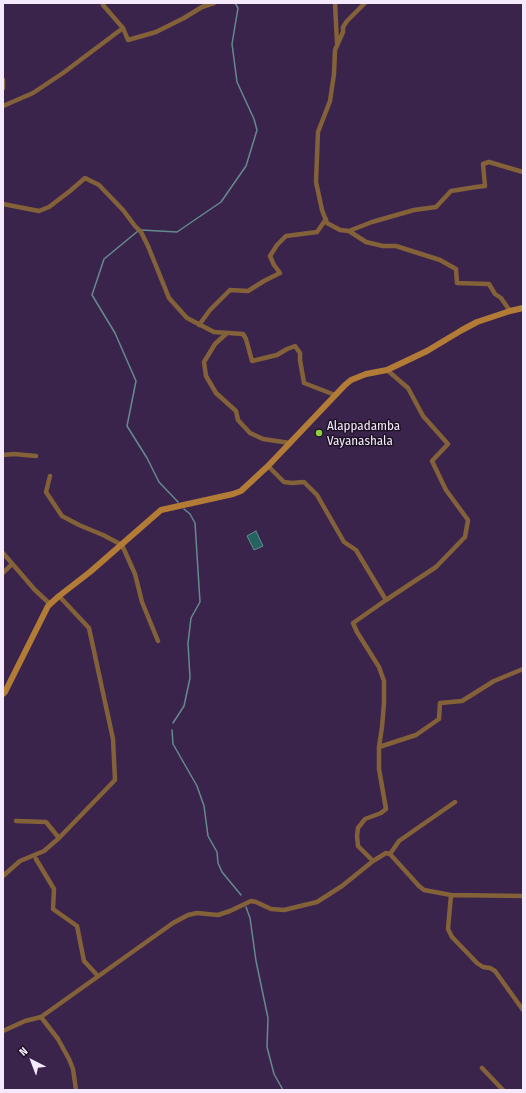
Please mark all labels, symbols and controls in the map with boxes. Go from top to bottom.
place label: Alappadamba Vayanashala [327,418,400,449]
marker: Alappadamba Vayanashala [314,428,324,438]
north arrow [12,1041,52,1081]
text: N [17,1045,30,1059]

